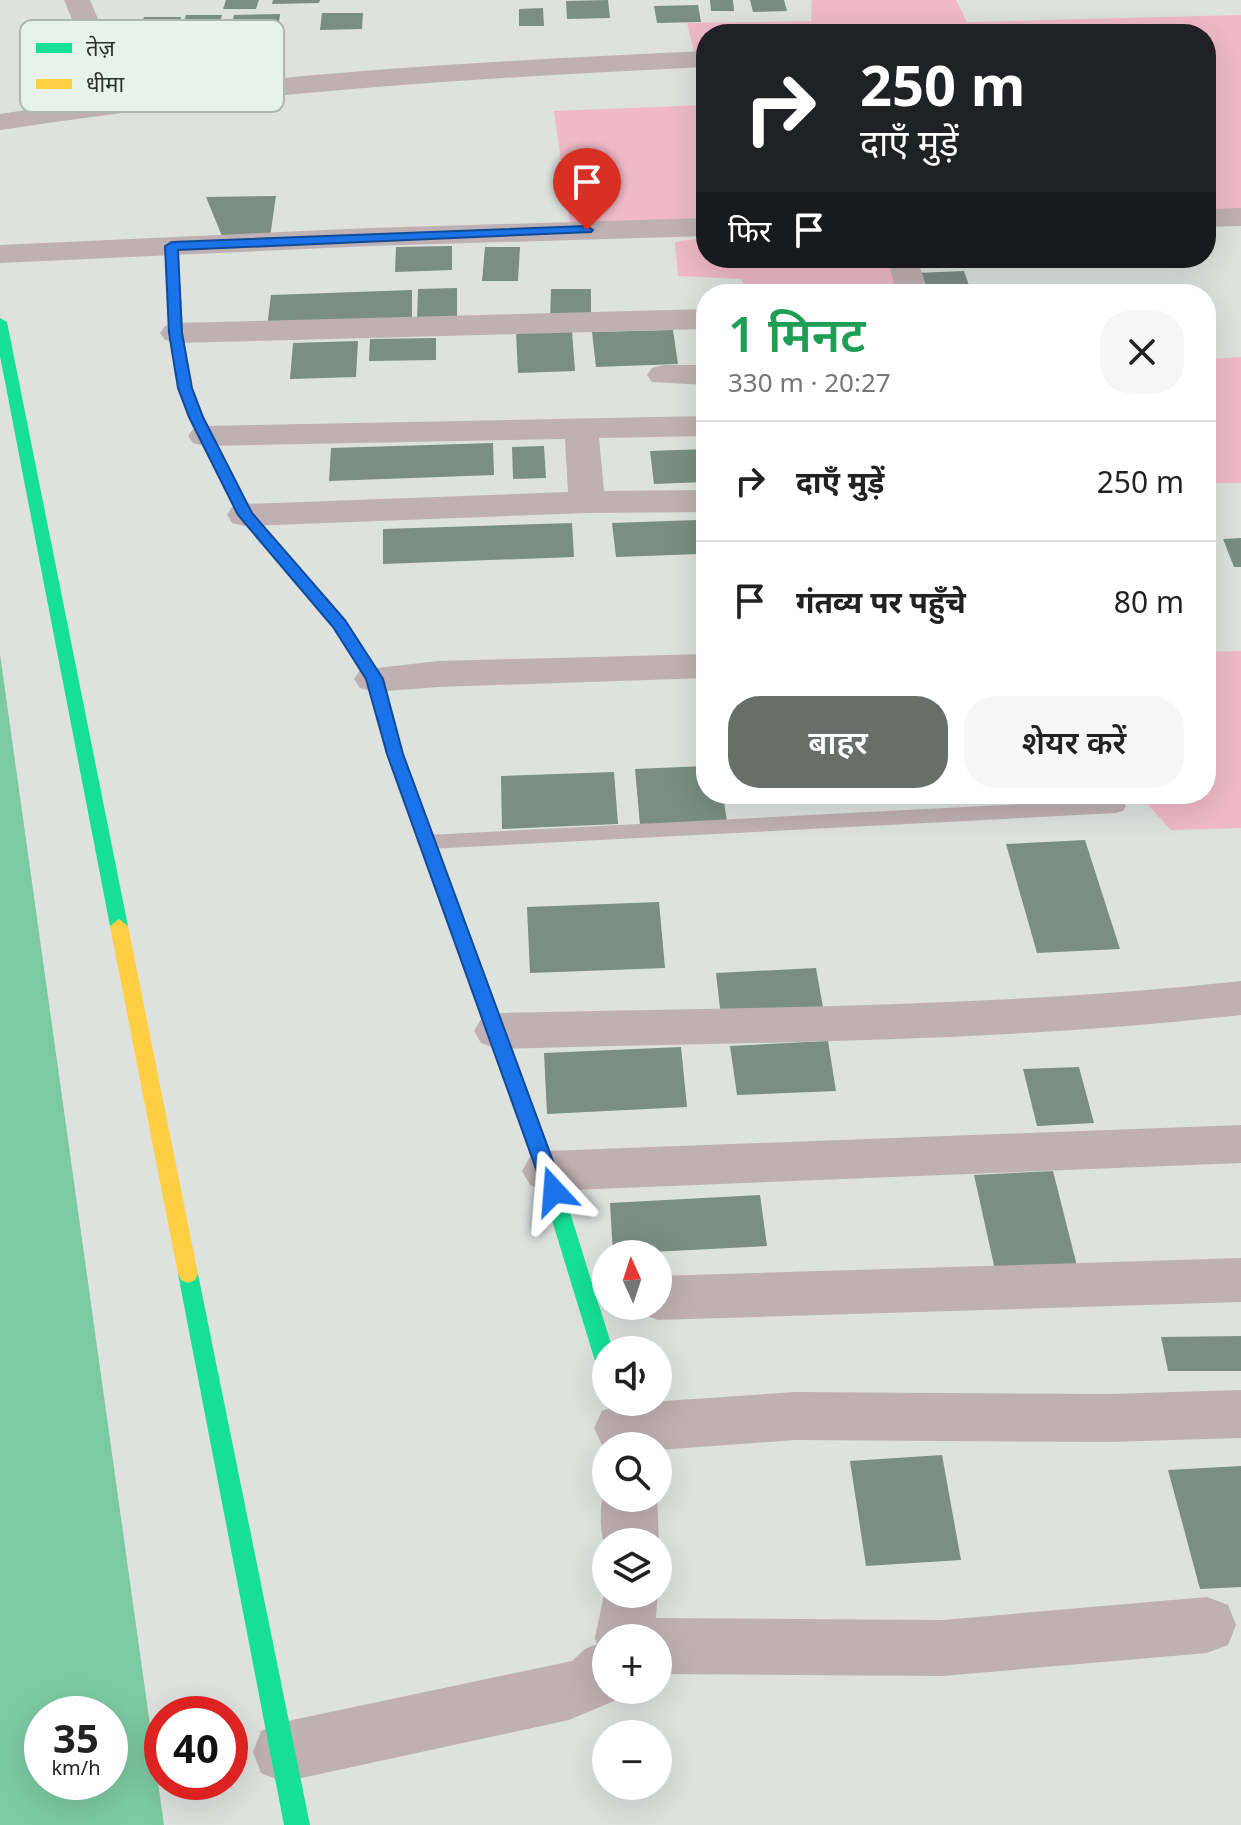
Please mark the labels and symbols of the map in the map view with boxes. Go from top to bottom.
legend [20,20,284,112]
text: तेज़ [86,32,116,62]
text: धीमा [86,68,124,98]
pin [553,148,621,230]
position arrow [512,1149,596,1233]
north arrow [592,1240,672,1320]
speed limit sign: 40 [144,1696,248,1800]

